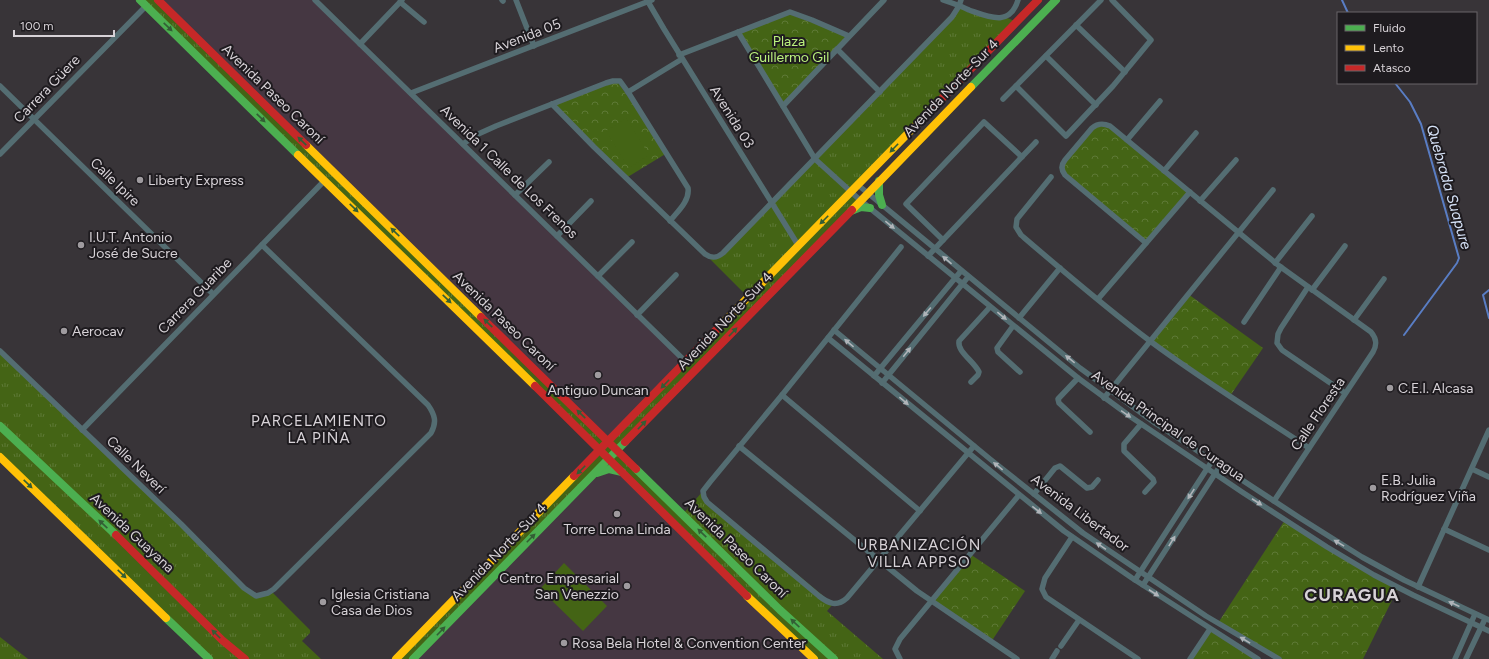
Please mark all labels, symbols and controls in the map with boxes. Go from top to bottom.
scale bar [14,12,114,38]
legend [1337,12,1477,84]
street label: Avenida 05 [491,15,563,57]
text: 100 m [20,19,54,33]
text: Fluido [1373,21,1406,35]
one-way arrow [163,22,172,31]
park label: Plaza Guillermo Gil [749,33,829,66]
street label: Avenida Norte-Sur 4 [900,35,1002,141]
street label: Avenida Paseo Caroní [218,41,328,148]
text: Lento [1373,41,1404,55]
street label: Carrera Güere [10,51,84,127]
text: Atasco [1373,61,1411,75]
street label: Avenida 03 [706,83,758,151]
street label: Avenida 1 Calle de Los Frenos [437,102,581,242]
one-way arrow [256,113,266,123]
water label: Quebrada Suapure [1423,122,1475,252]
one-way arrow [297,136,307,146]
one-way arrow [889,143,899,153]
street label: Calle Ipire [87,154,144,210]
place label: Liberty Express [148,172,244,189]
marker: Liberty Express [135,175,145,185]
one-way arrow [349,203,359,213]
one-way arrow [819,215,829,225]
one-way arrow [885,220,896,229]
one-way arrow [390,227,400,237]
place label: I.U.T. Antonio José de Sucre [89,229,178,262]
marker: I.U.T. Antonio José de Sucre [76,240,86,250]
street label: Carrera Guaribe [154,254,236,338]
one-way arrow [942,255,953,264]
street label: Avenida Paseo Caroní [449,268,559,375]
street label: Avenida Norte-Sur 4 [674,268,776,374]
one-way arrow [442,294,452,304]
one-way arrow [923,306,932,317]
one-way arrow [996,312,1007,321]
one-way arrow [483,318,493,328]
place label: Aerocav [72,323,124,340]
marker: Aerocav [59,326,69,336]
one-way arrow [728,327,737,337]
one-way arrow [843,338,854,347]
one-way arrow [903,347,911,358]
one-way arrow [1064,355,1075,364]
street label: Avenida Principal de Curagua [1088,367,1248,485]
marker: Antiguo Duncan [593,370,603,380]
street label: Calle Floresta [1287,374,1349,454]
one-way arrow [660,379,670,389]
place label: C.E.I. Alcasa [1398,380,1473,397]
place label: Antiguo Duncan [547,382,649,399]
marker: C.E.I. Alcasa [1385,383,1395,393]
one-way arrow [899,396,909,405]
one-way arrow [576,410,586,419]
one-way arrow [1121,410,1131,418]
district label: PARCELAMIENTO LA PIÑA [251,412,387,447]
one-way arrow [637,420,647,430]
street label: Calle Neverí [103,433,170,498]
one-way arrow [993,462,1004,470]
one-way arrow [577,465,586,475]
street label: Avenida Libertador [1028,471,1133,556]
place label: E.B. Julia Rodríguez Viña [1381,472,1476,505]
one-way arrow [23,480,33,489]
marker: E.B. Julia Rodríguez Viña [1368,483,1378,493]
one-way arrow [1188,488,1195,499]
street label: Avenida Guayana [86,490,178,576]
street label: Avenida Paseo Caroní [681,495,791,602]
one-way arrow [1252,498,1262,506]
street label: Avenida Norte-Sur 4 [448,499,550,605]
one-way arrow [1031,505,1042,514]
marker: Torre Loma Linda [612,509,622,519]
one-way arrow [97,519,108,528]
place label: Torre Loma Linda [563,521,671,538]
one-way arrow [697,528,707,537]
one-way arrow [527,533,536,543]
district label: URBANIZACIÓN VILLA APPSO [857,536,981,571]
one-way arrow [1168,536,1176,546]
one-way arrow [1333,539,1345,546]
one-way arrow [1096,542,1106,550]
one-way arrow [117,570,127,579]
place label: Centro Empresarial San Venezzio [499,570,619,603]
marker: Centro Empresarial San Venezzio [622,581,632,591]
district label: CURAGUA [1304,584,1400,606]
place label: Iglesia Cristiana Casa de Dios [331,586,429,619]
one-way arrow [1149,589,1159,597]
marker: Iglesia Cristiana Casa de Dios [318,597,328,607]
one-way arrow [1448,601,1459,607]
one-way arrow [790,619,800,628]
one-way arrow [436,626,446,636]
one-way arrow [211,629,221,638]
place label: Rosa Bela Hotel & Convention Center [572,635,806,652]
one-way arrow [1239,636,1251,643]
marker: Rosa Bela Hotel & Convention Center [559,638,569,648]

